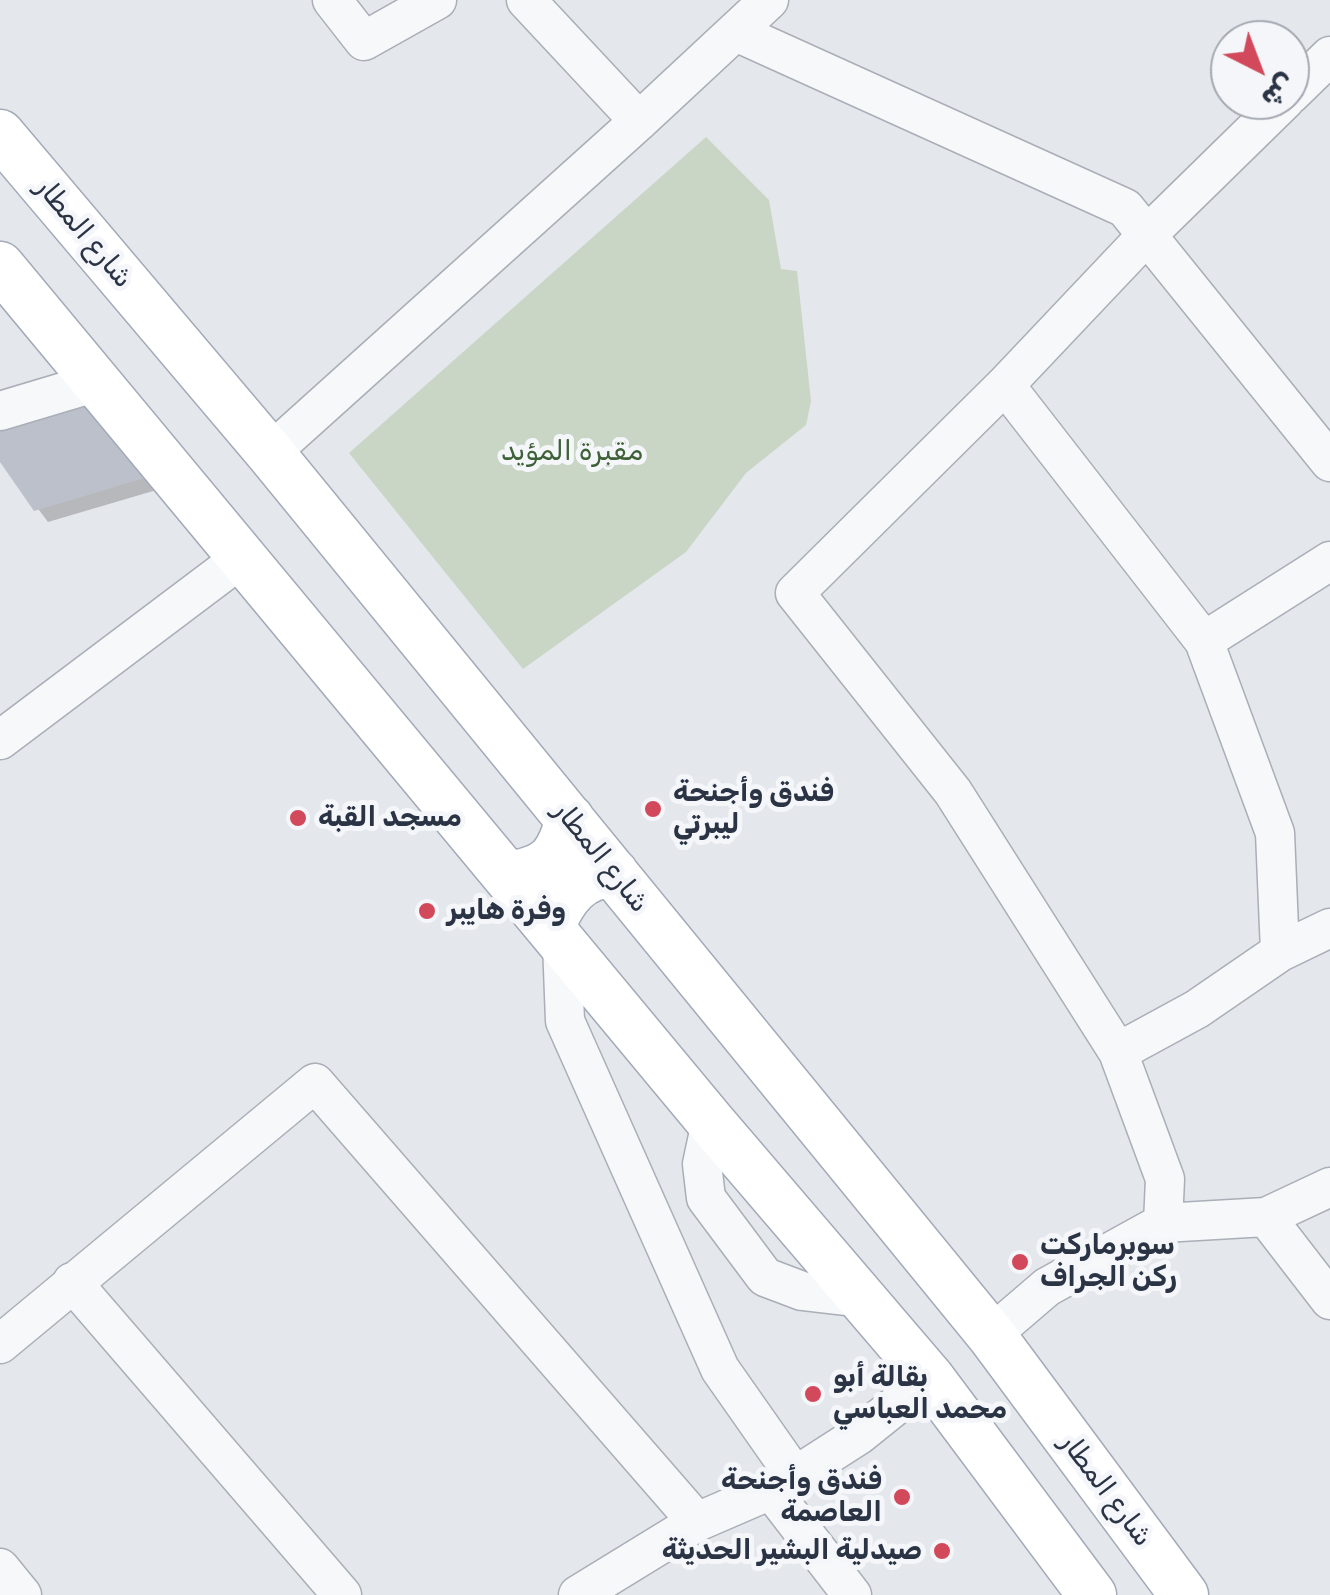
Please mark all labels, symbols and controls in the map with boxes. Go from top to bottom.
north arrow [1210,20,1310,120]
text: ش [1255,67,1303,115]
street label: شارع المطار [28,171,140,295]
park label: مقبرة المؤيد [501,435,643,469]
place label: فندق وأجنحة ليبرتي [673,776,834,842]
street label: شارع المطار [546,795,656,919]
marker: فندق وأجنحة ليبرتي [642,798,664,820]
place label: مسجد القبة [318,801,462,835]
marker: مسجد القبة [287,807,309,829]
place label: وفرة هايبر [447,894,566,928]
marker: وفرة هايبر [416,900,438,922]
place label: سوبرمارکت ركن الجراف [1040,1229,1177,1295]
marker: سوبرمارکت ركن الجراف [1009,1251,1031,1273]
place label: بقالة أبو محمد العباسي [833,1361,1007,1427]
marker: بقالة أبو محمد العباسي [802,1383,824,1405]
street label: شارع المطار [1052,1427,1160,1553]
place label: فندق وأجنحة العاصمة [721,1464,882,1530]
marker: فندق وأجنحة العاصمة [891,1486,913,1508]
place label: صيدلية البشير الحديثة [662,1534,922,1568]
marker: صيدلية البشير الحديثة [931,1540,953,1562]

